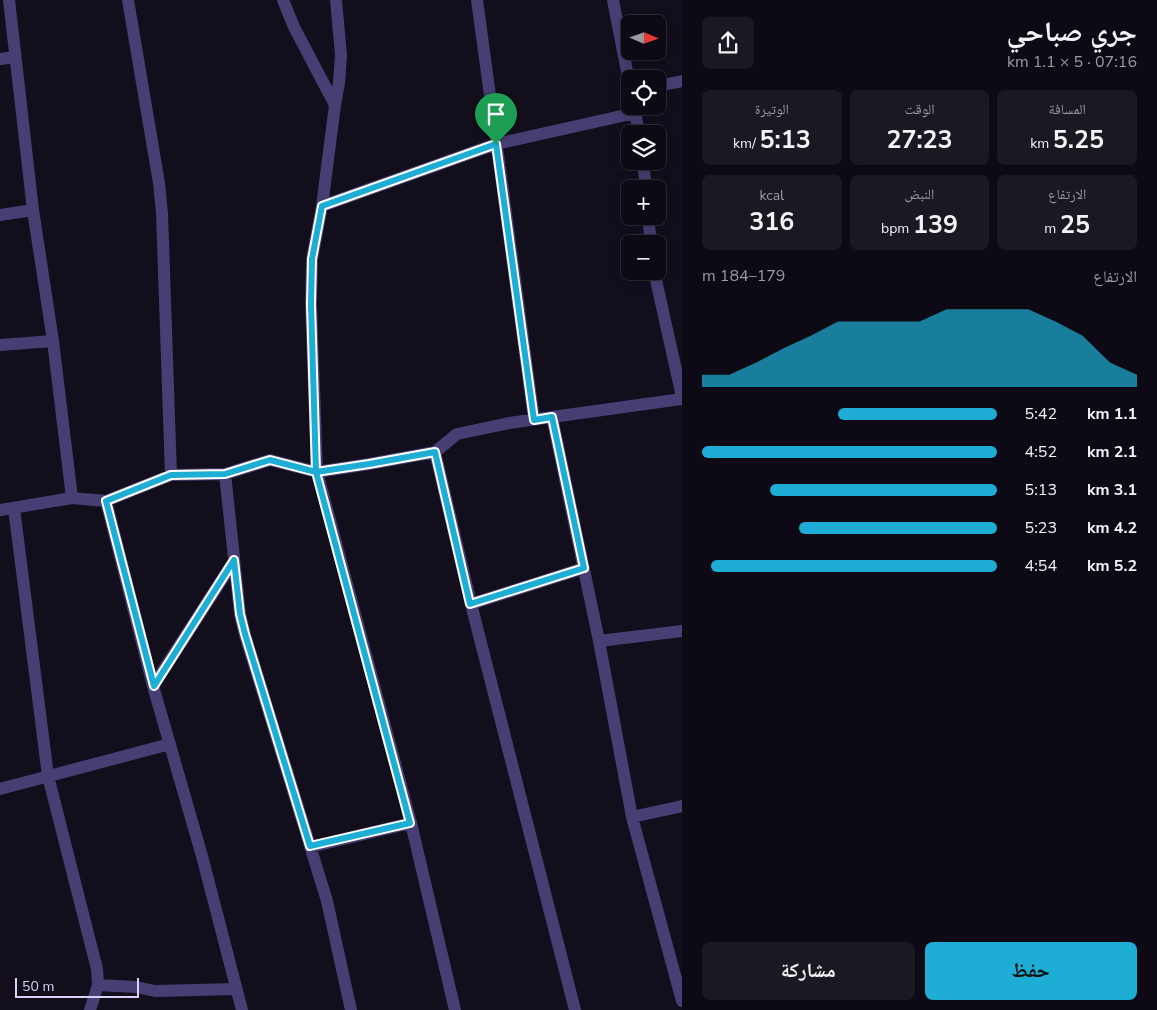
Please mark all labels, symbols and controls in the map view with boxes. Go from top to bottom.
text: جري صباحي [1006,13,1137,51]
north arrow [621,15,666,60]
map controls [621,15,666,280]
button: share [702,17,754,69]
text: 07:16 · 5 × 1.1 km [1007,51,1137,73]
button: locate [621,70,666,115]
pin [475,93,517,144]
icon: arrive [482,100,510,128]
text: الوتيرة [755,100,789,119]
text: الوقت [904,100,935,119]
text: المسافة [1049,100,1086,119]
text: 5:13 [760,123,811,157]
text: 27:23 [886,123,953,157]
text: 5.25 [1053,123,1104,157]
button: layers [621,125,666,170]
text: /km [733,134,760,153]
text: km [1030,134,1053,153]
button: + [621,180,666,225]
text: النبض [905,185,934,204]
text: الارتفاع [1048,185,1086,204]
text: kcal [759,186,784,205]
text: 316 [749,205,794,239]
text: 139 [913,208,958,242]
text: 25 [1060,208,1090,242]
text: bpm [881,219,913,238]
text: m [1044,219,1060,238]
button: − [621,235,666,280]
text: 179–184 m [702,265,785,287]
text: الارتفاع [1093,266,1137,288]
text: 5:42 [1025,403,1057,425]
text: 1.1 km [1087,403,1137,425]
text: 4:52 [1025,441,1057,463]
text: 2.1 km [1087,441,1137,463]
text: 5:13 [1025,479,1057,501]
text: 3.1 km [1087,479,1137,501]
text: 5:23 [1025,517,1057,539]
text: 4.2 km [1087,517,1137,539]
text: 4:54 [1025,555,1057,577]
text: 5.2 km [1087,555,1137,577]
button: مشاركة [702,942,915,1000]
button: حفظ [925,942,1137,1000]
scale bar [15,975,139,998]
text: 50 m [22,977,54,996]

